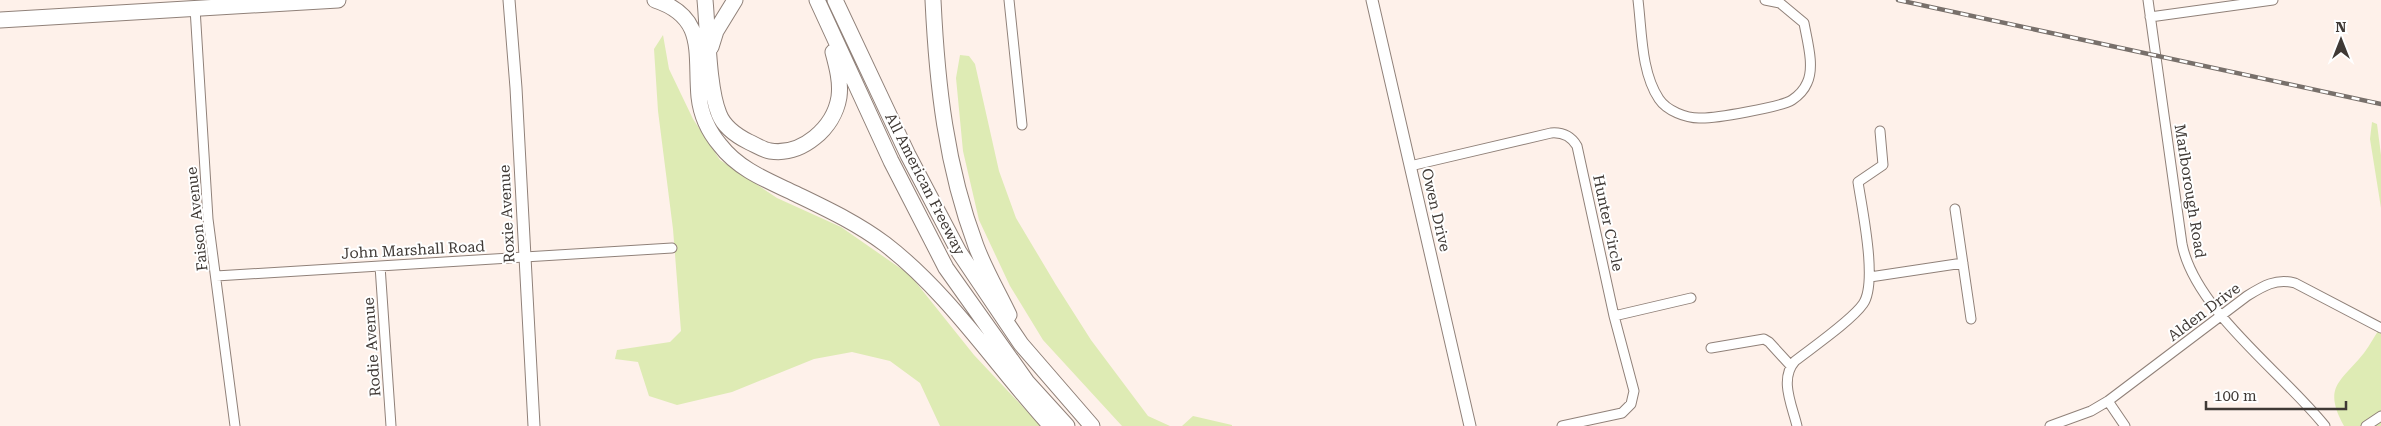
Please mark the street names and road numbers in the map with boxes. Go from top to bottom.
street label: All American Freeway [881,110,969,258]
street label: Marlborough Road [2171,123,2210,260]
street label: Roxie Avenue [495,164,519,264]
street label: Faison Avenue [183,166,211,272]
street label: Owen Drive [1418,167,1454,253]
street label: Hunter Circle [1589,173,1627,273]
street label: John Marshall Road [341,237,486,263]
street label: Alden Drive [2164,279,2244,345]
street label: Rodie Avenue [360,297,384,397]

